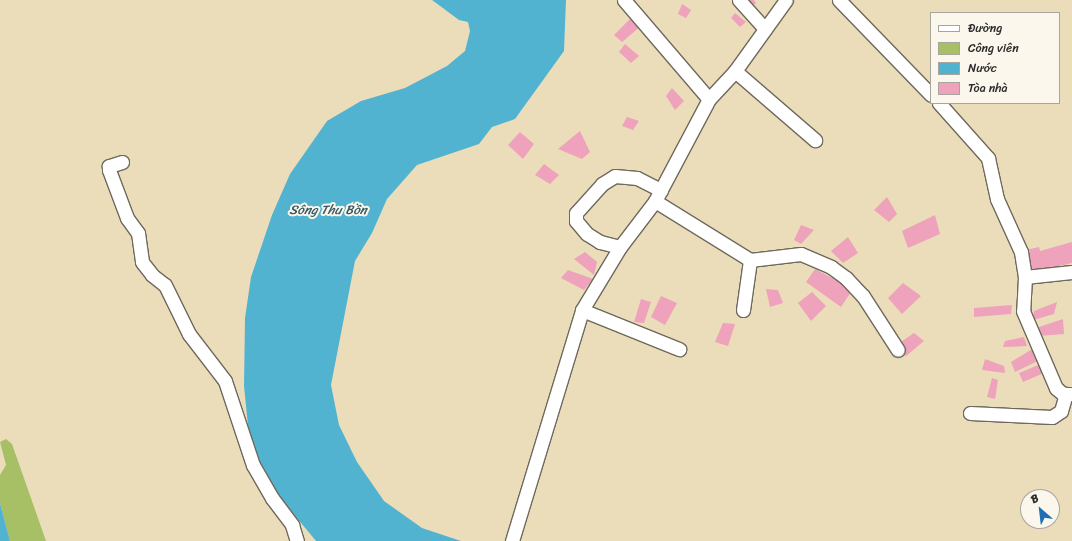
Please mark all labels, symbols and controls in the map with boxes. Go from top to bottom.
legend [930,12,1060,104]
text: Đường [968,17,1002,39]
text: Công viên [968,37,1019,59]
text: Nước [968,57,997,79]
text: Tòa nhà [968,77,1008,99]
water label: Sông Thu Bồn [289,202,367,218]
north arrow [1020,489,1060,529]
text: B [1027,489,1042,509]

